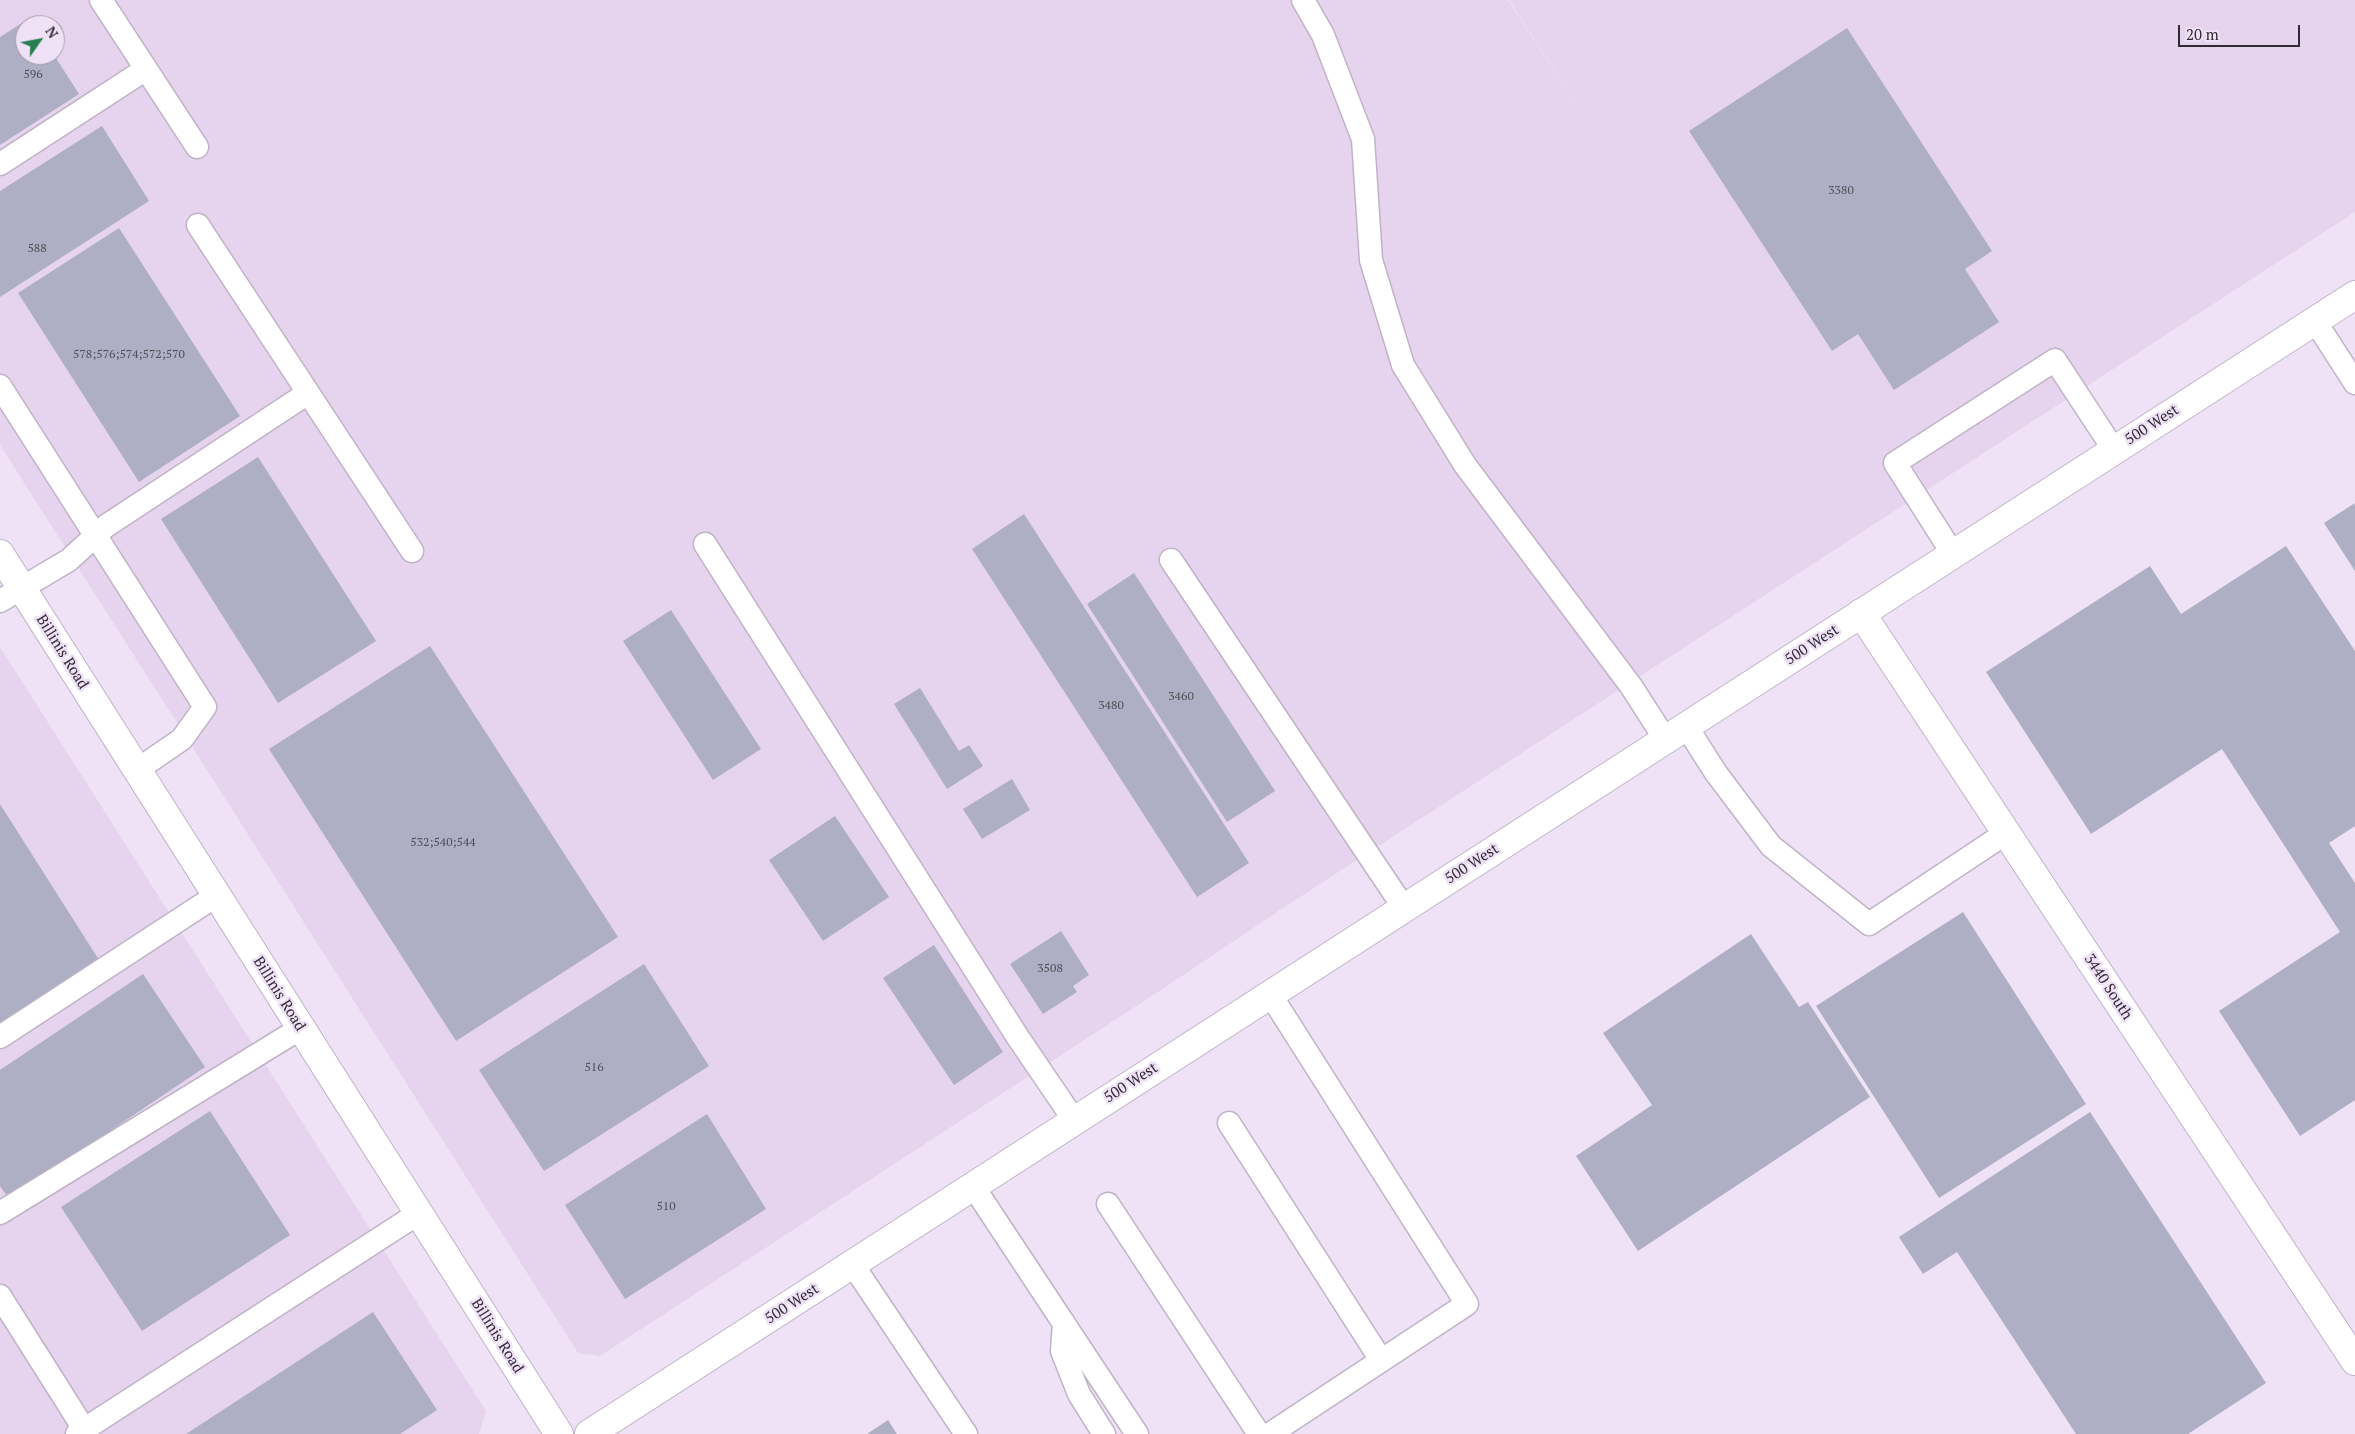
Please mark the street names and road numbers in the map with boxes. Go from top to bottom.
street label: 500 West [2122,401,2182,449]
street label: Billinis Road [32,611,92,693]
street label: 500 West [1782,621,1842,669]
street label: 500 West [1442,840,1502,888]
street label: 3440 South [2080,951,2136,1023]
street label: Billinis Road [249,953,309,1035]
street label: 500 West [1101,1059,1161,1107]
street label: 500 West [762,1280,822,1328]
street label: Billinis Road [467,1295,527,1377]

